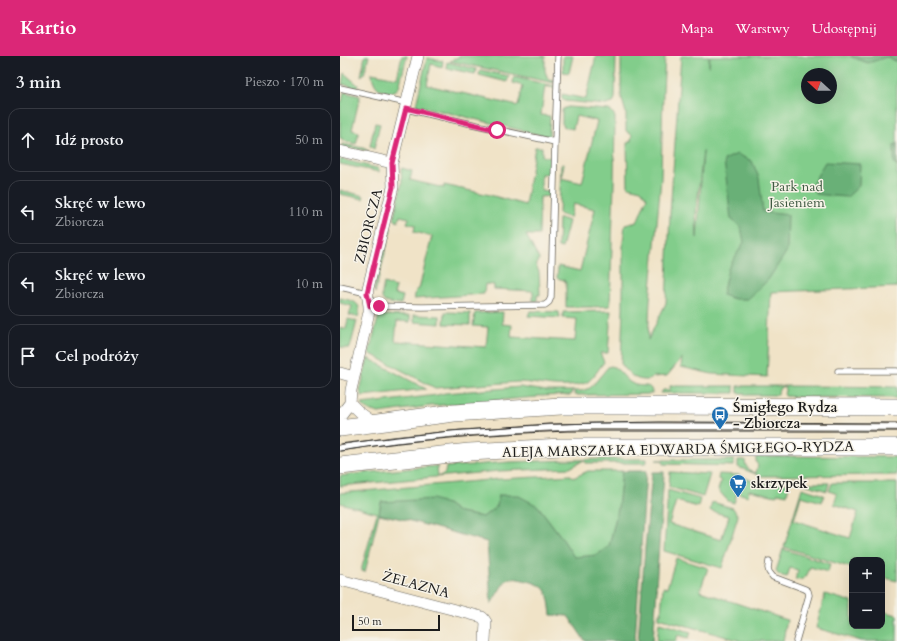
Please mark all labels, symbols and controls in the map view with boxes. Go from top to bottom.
text: Kartio [20,15,76,41]
text: Mapa [681,19,713,38]
text: Warstwy [735,19,790,38]
text: Udostępnij [812,19,877,38]
north arrow [801,68,837,104]
text: 3 min [16,71,61,94]
text: Pieszo · 170 m [245,73,324,91]
route start [488,121,506,139]
icon: ahead [17,129,39,151]
text: Idź prosto [55,130,123,150]
text: 50 m [295,131,323,149]
park label: Park nad Jasieniem [767,177,825,212]
street label: ZBIORCZA [350,187,387,266]
text: Skręć w lewo [55,193,145,213]
icon: left [17,201,39,223]
text: 110 m [289,203,323,221]
text: Zbiorcza [55,213,104,231]
text: Skręć w lewo [55,265,145,285]
icon: left [17,273,39,295]
text: 10 m [295,275,323,293]
text: Zbiorcza [55,285,104,303]
route end [370,297,388,315]
icon: arrive [17,345,39,367]
text: Cel podróży [55,346,139,366]
place label: Śmigłego Rydza - Zbiorcza [733,397,838,433]
bus stop icon: Śmigłego Rydza - Zbiorcza [710,405,730,430]
street label: ALEJA MARSZAŁKA EDWARDA ŚMIGŁEGO-RYDZA [502,437,854,462]
supermarket icon: skrzypek [728,473,748,498]
place label: skrzypek [751,474,808,493]
map controls [849,557,885,629]
button: + [849,557,885,593]
street label: ŻELAZNA [380,566,452,603]
button: − [849,593,885,629]
scale bar [352,613,440,632]
text: 50 m [358,614,382,629]

